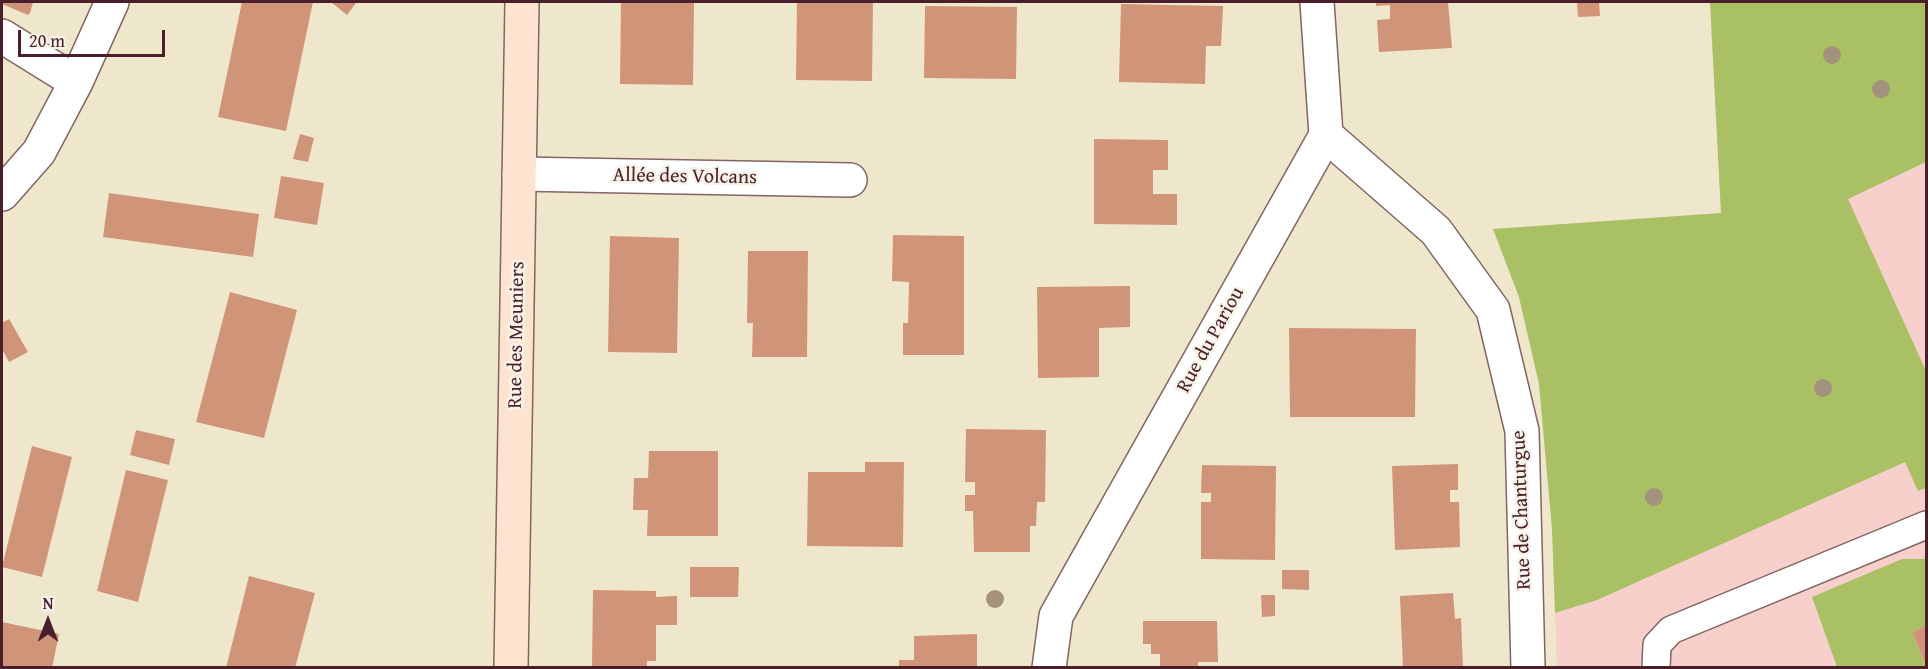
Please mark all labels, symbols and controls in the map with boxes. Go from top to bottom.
scale bar [21,18,168,56]
text: 20 m [29,27,65,54]
street label: Allée des Volcans [613,164,757,190]
street label: Rue des Meuniers [504,261,530,409]
street label: Rue du Pariou [1172,283,1250,397]
street label: Rue de Chanturgue [1507,430,1537,590]
north arrow [18,591,78,651]
text: N [43,591,53,615]

